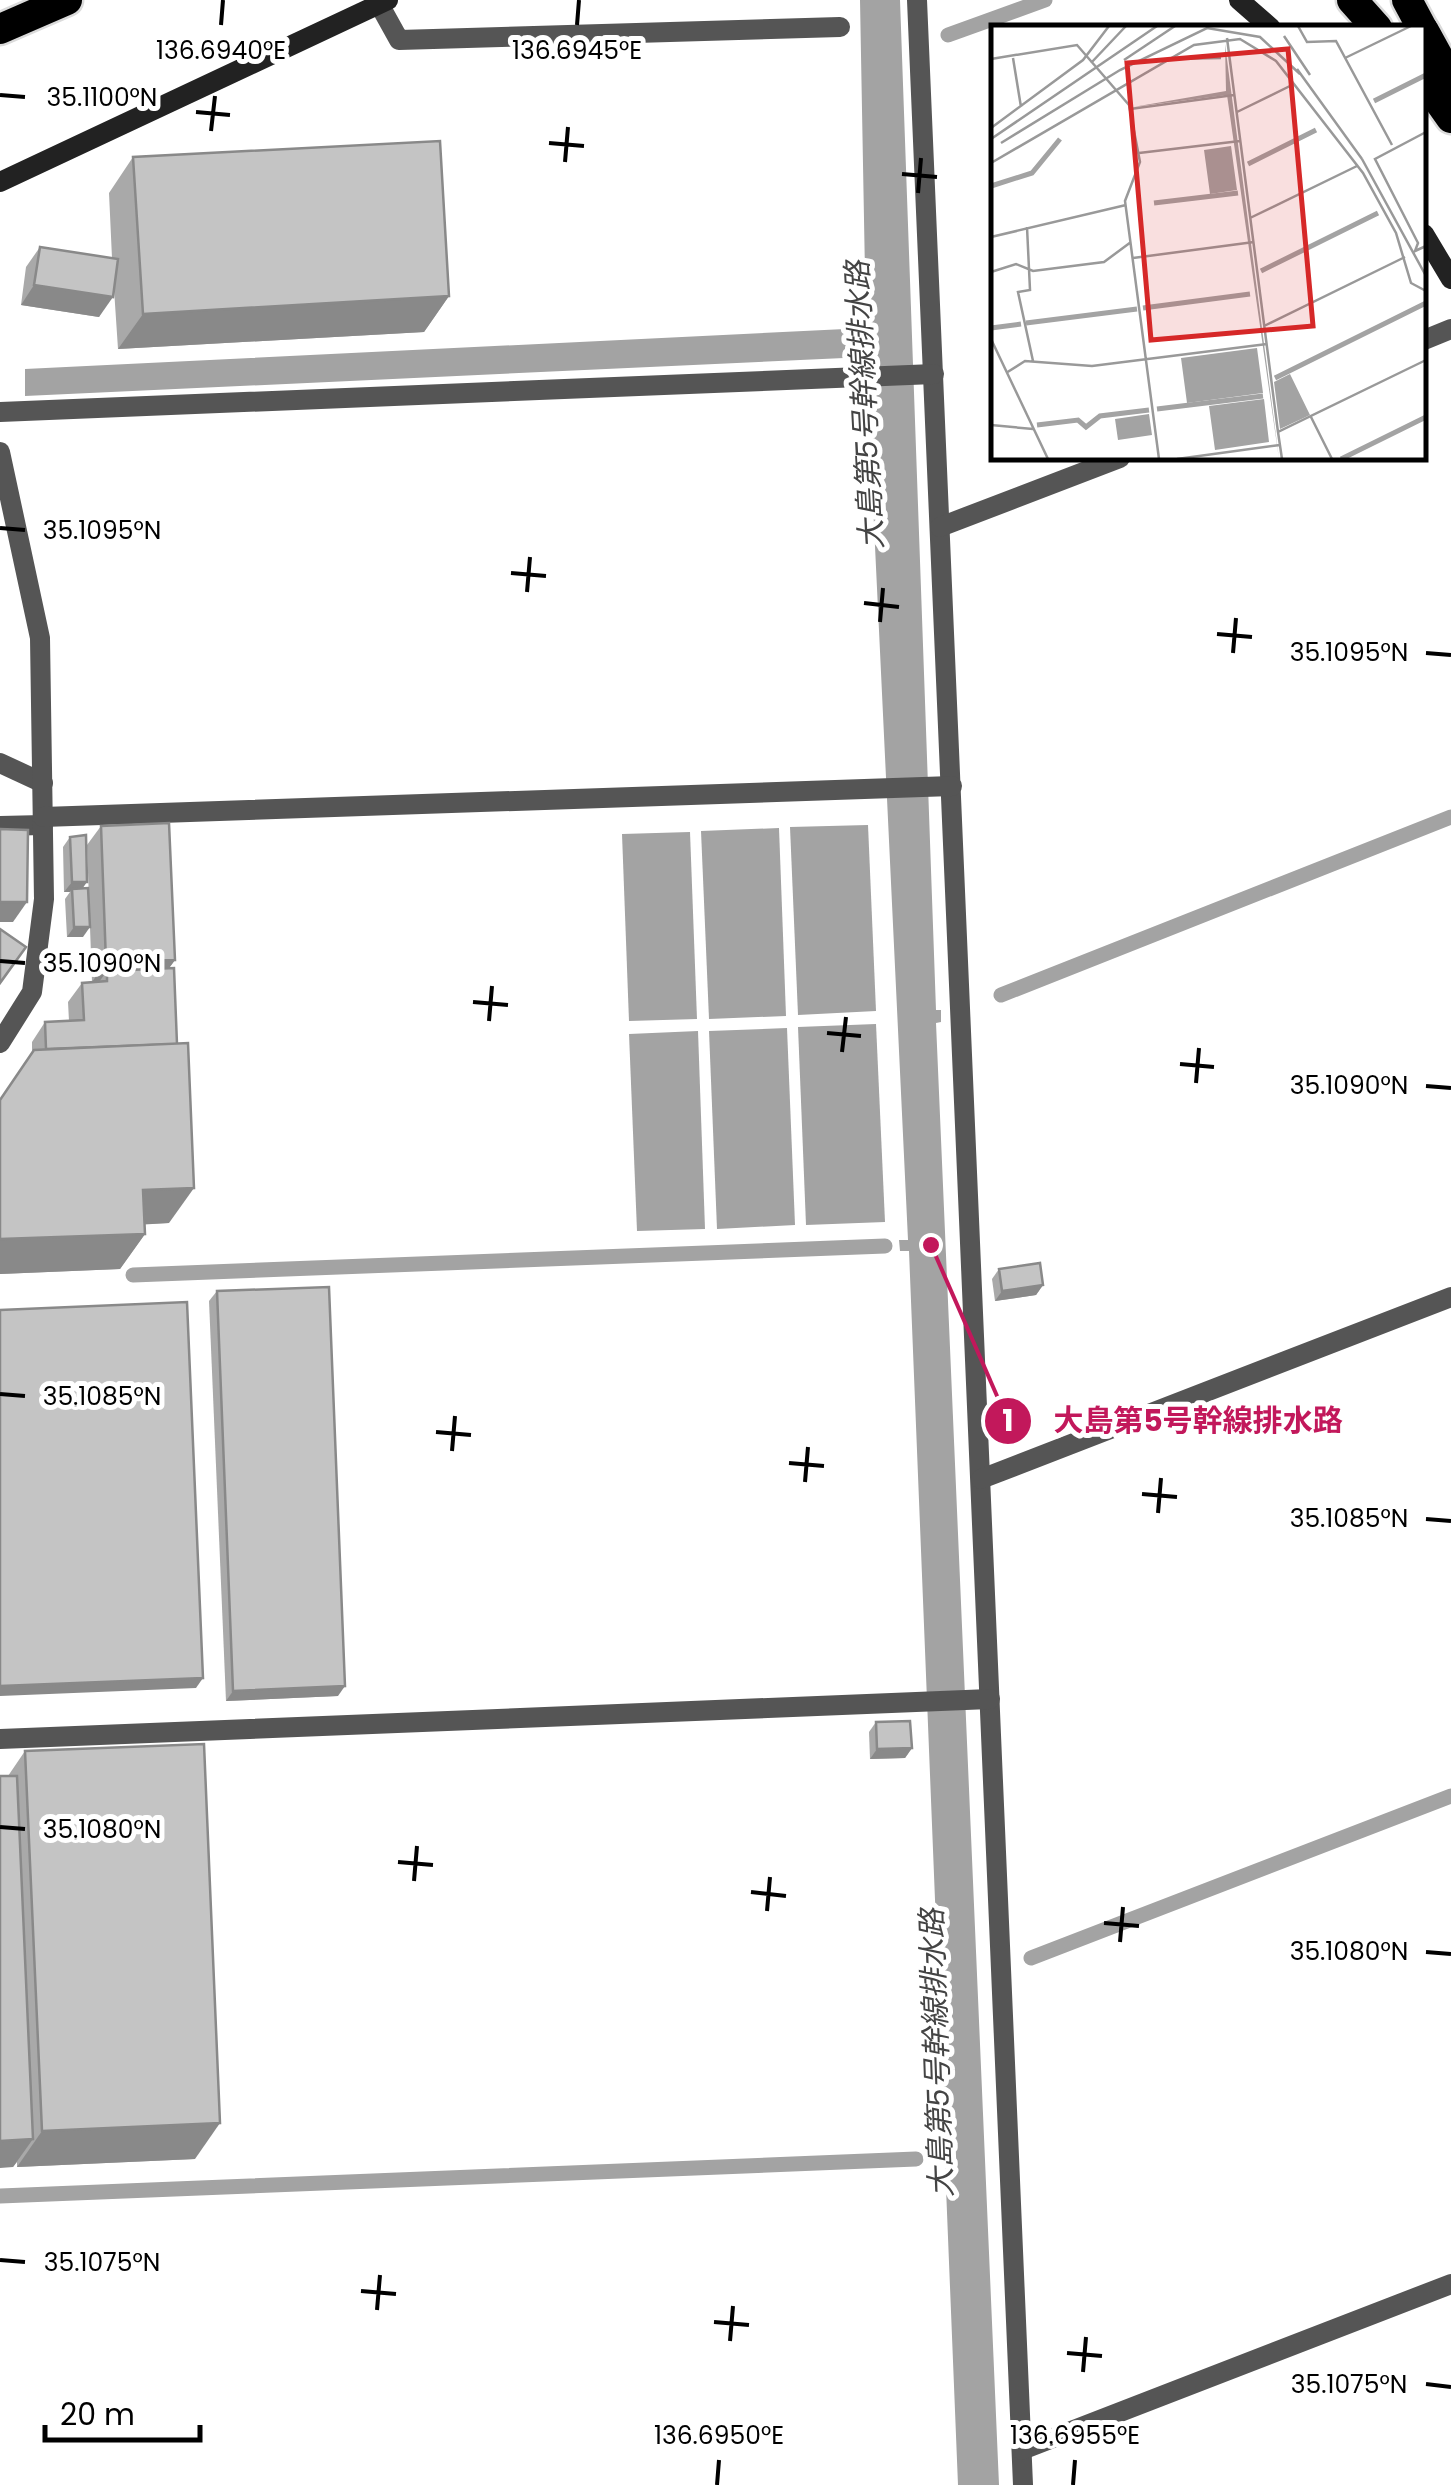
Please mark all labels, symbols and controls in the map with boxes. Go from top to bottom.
inset map [991,25,1426,460]
text: 136.6940°E [156,33,286,68]
text: 136.6945°E [512,33,642,68]
text: 35.1100°N [47,80,157,115]
water label: 大島第5号幹線排水路 [835,257,894,550]
text: 35.1095°N [43,513,161,548]
text: 35.1095°N [1290,635,1408,670]
text: 35.1090°N [43,946,161,981]
text: 35.1090°N [1290,1068,1408,1103]
text: 35.1085°N [43,1379,161,1414]
callout: 大島第5号幹線排水路 [983,1391,1363,1451]
text: 1 [1002,1399,1014,1442]
text: 大島第5号幹線排水路 [1053,1399,1343,1442]
text: 35.1085°N [1290,1501,1408,1536]
text: 35.1080°N [43,1812,161,1847]
water label: 大島第5号幹線排水路 [910,1905,963,2198]
text: 35.1080°N [1290,1934,1408,1969]
text: 35.1075°N [44,2245,160,2280]
text: 35.1075°N [1291,2367,1407,2402]
scale bar [45,2380,200,2442]
text: 20 m [60,2393,135,2436]
text: 136.6950°E [654,2418,784,2453]
text: 136.6955°E [1010,2418,1140,2453]

